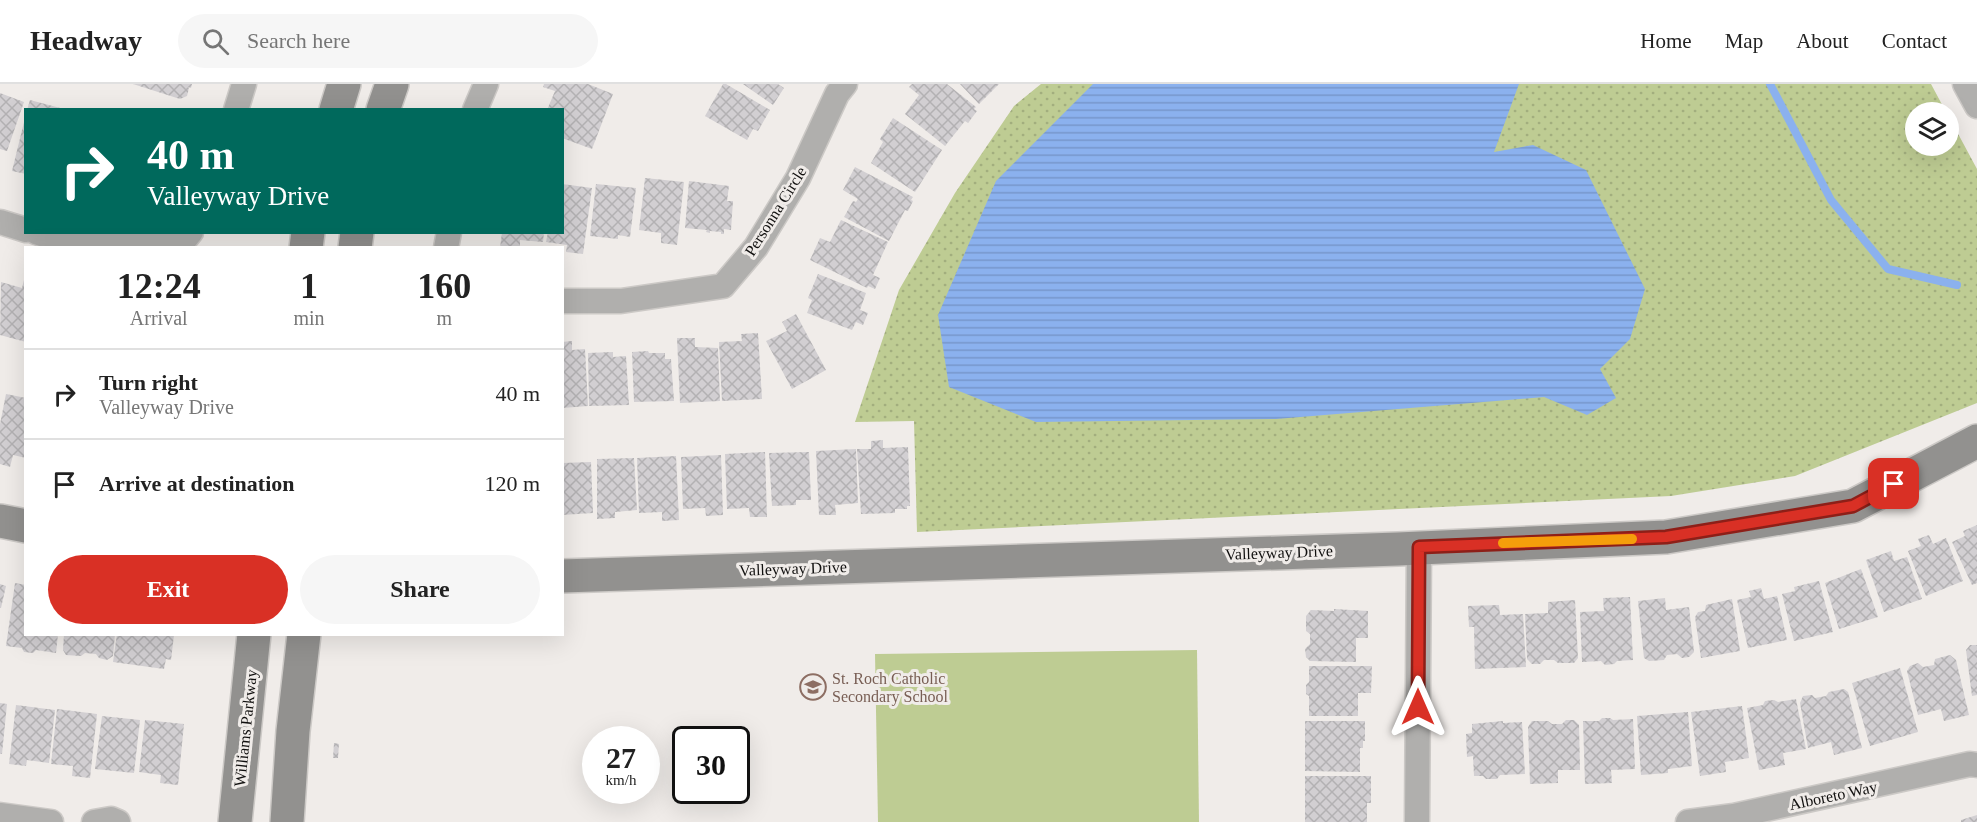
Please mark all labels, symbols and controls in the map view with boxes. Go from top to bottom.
search box [178,14,598,68]
text: Headway [30,25,142,56]
icon: search [199,25,232,58]
text: Search here [247,28,350,53]
text: Home [1640,29,1692,53]
text: Map [1725,29,1763,53]
text: About [1796,29,1849,53]
text: Contact [1882,29,1947,53]
map controls [1905,102,1959,156]
button: layers [1905,102,1959,156]
icon: right [48,132,126,210]
text: 40 m [147,132,235,178]
street label: Personna Circle [741,164,810,259]
text: Valleyway Drive [147,181,329,211]
text: 12:24 [117,266,201,306]
text: 1 [300,266,318,306]
text: 160 [417,266,471,306]
text: Arrival [130,307,188,329]
text: min [293,307,325,329]
text: m [437,307,452,329]
text: Turn right [99,370,198,395]
icon: right [48,378,81,411]
text: 40 m [495,381,540,406]
text: Valleyway Drive [99,396,234,418]
pin [1868,458,1919,509]
icon: arrive [1877,467,1910,500]
icon: arrive [48,468,81,501]
text: Arrive at destination [99,471,295,496]
text: 120 m [484,471,540,496]
street label: Valleyway Drive [1225,542,1333,564]
button: Exit [48,555,288,624]
button: Share [300,555,540,624]
street label: Valleyway Drive [739,558,847,580]
street label: Williams Parkway [231,668,261,788]
place label: St. Roch Catholic Secondary School [832,670,949,706]
school or university icon: St. Roch Catholic Secondary School [798,672,828,702]
position arrow [1386,675,1450,739]
speed limit sign: 30 [672,726,750,804]
text: 27 [606,741,636,774]
text: km/h [606,772,636,788]
street label: Alboreto Way [1788,778,1879,814]

